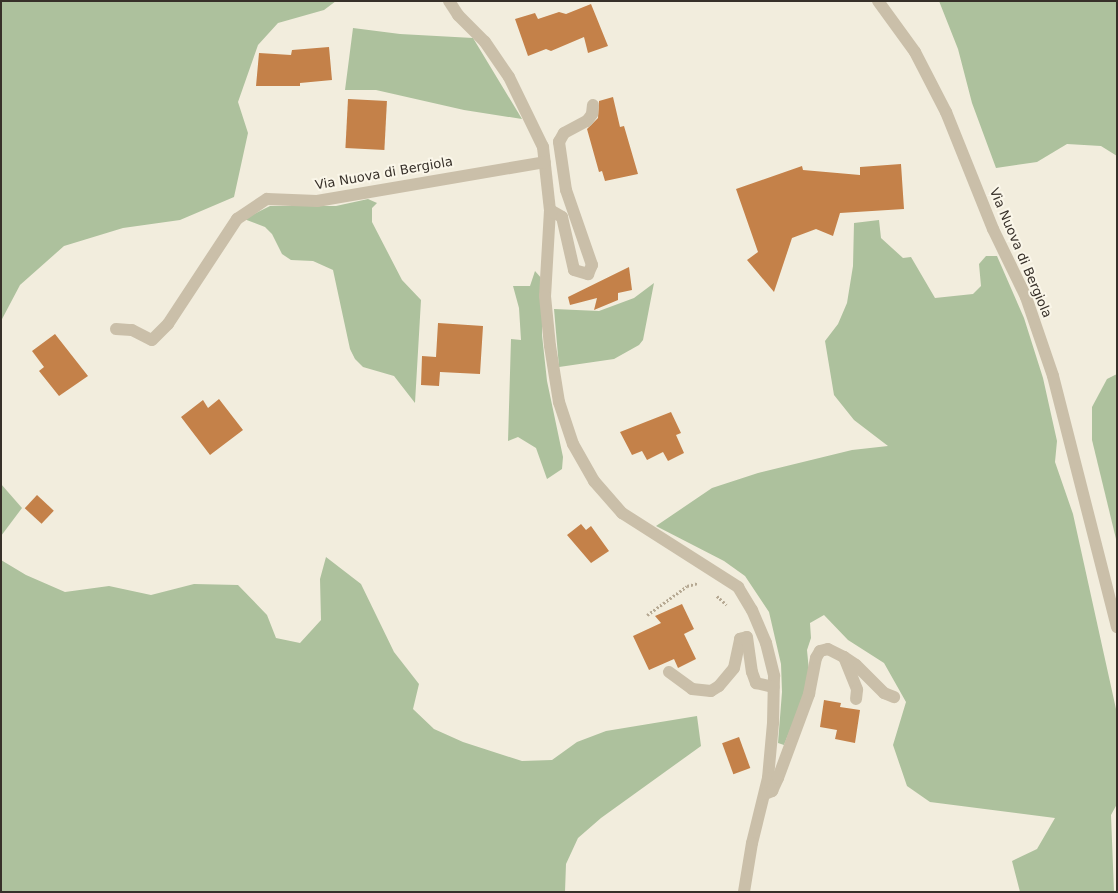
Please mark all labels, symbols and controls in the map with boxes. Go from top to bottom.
street label: Via Nuova di Bergiola [314,154,454,194]
street label: Via Nuova di Bergiola [986,186,1054,320]

